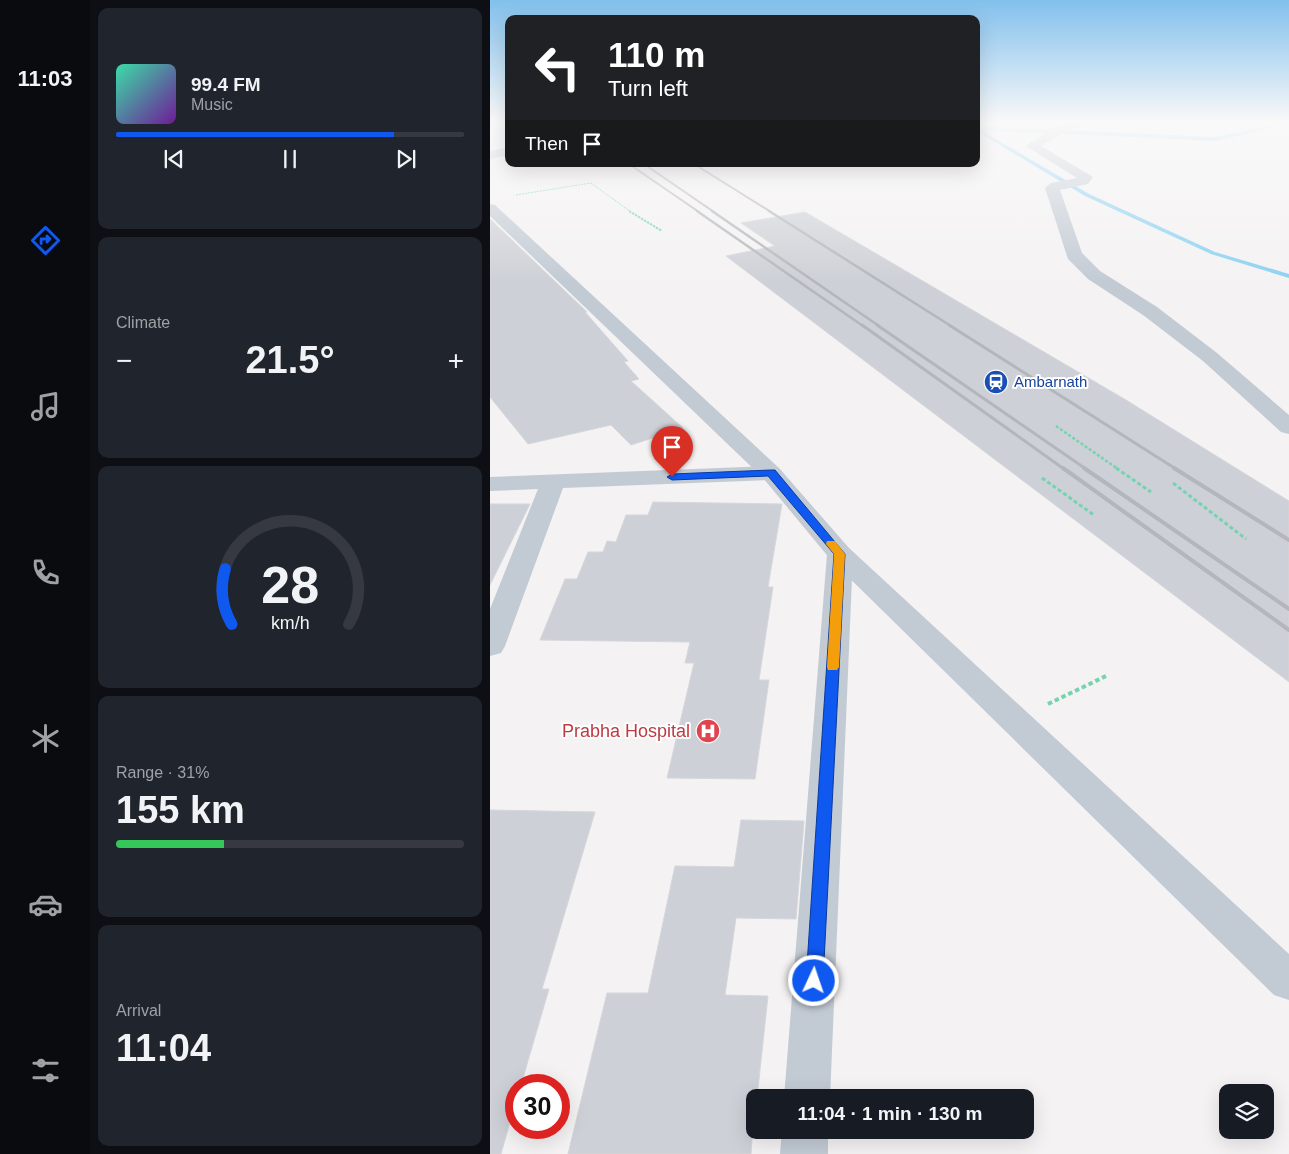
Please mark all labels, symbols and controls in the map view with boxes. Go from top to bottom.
icon: left [525,35,590,100]
text: 110 m [608,35,705,74]
text: 11:03 [17,66,73,91]
text: 99.4 FM [191,74,261,95]
text: Turn left [608,76,688,101]
text: Music [191,96,233,113]
icon: arrive [578,130,606,158]
text: Then [525,133,568,154]
icon: previous [160,145,188,173]
icon: pause [276,145,304,173]
icon: next [392,145,420,173]
icon: directions [28,223,63,258]
text: Climate [116,314,170,331]
text: 21.5° [245,339,335,381]
text: − [116,345,132,376]
text: + [448,345,464,376]
station icon: Ambarnath [983,369,1009,395]
place label: Ambarnath [1014,373,1087,390]
icon: music [28,389,63,424]
pin [651,426,693,477]
icon: arrive [658,433,686,461]
icon: phone [28,555,63,590]
text: 28 [261,556,319,614]
text: km/h [271,613,309,633]
hospital icon: Prabha Hospital [695,718,721,744]
icon: climate [28,721,63,756]
place label: Prabha Hospital [562,721,690,741]
text: Range · 31% [116,764,209,781]
text: 155 km [116,789,245,831]
icon: car [28,887,63,922]
position arrow [787,954,839,1006]
text: Arrival [116,1002,161,1019]
text: 11:04 [116,1027,211,1069]
icon: filters [28,1053,63,1088]
speed limit sign: 30 [505,1074,570,1139]
map controls [1219,1084,1274,1139]
button: layers [1219,1084,1274,1139]
text: 11:04 · 1 min · 130 m [798,1103,982,1124]

